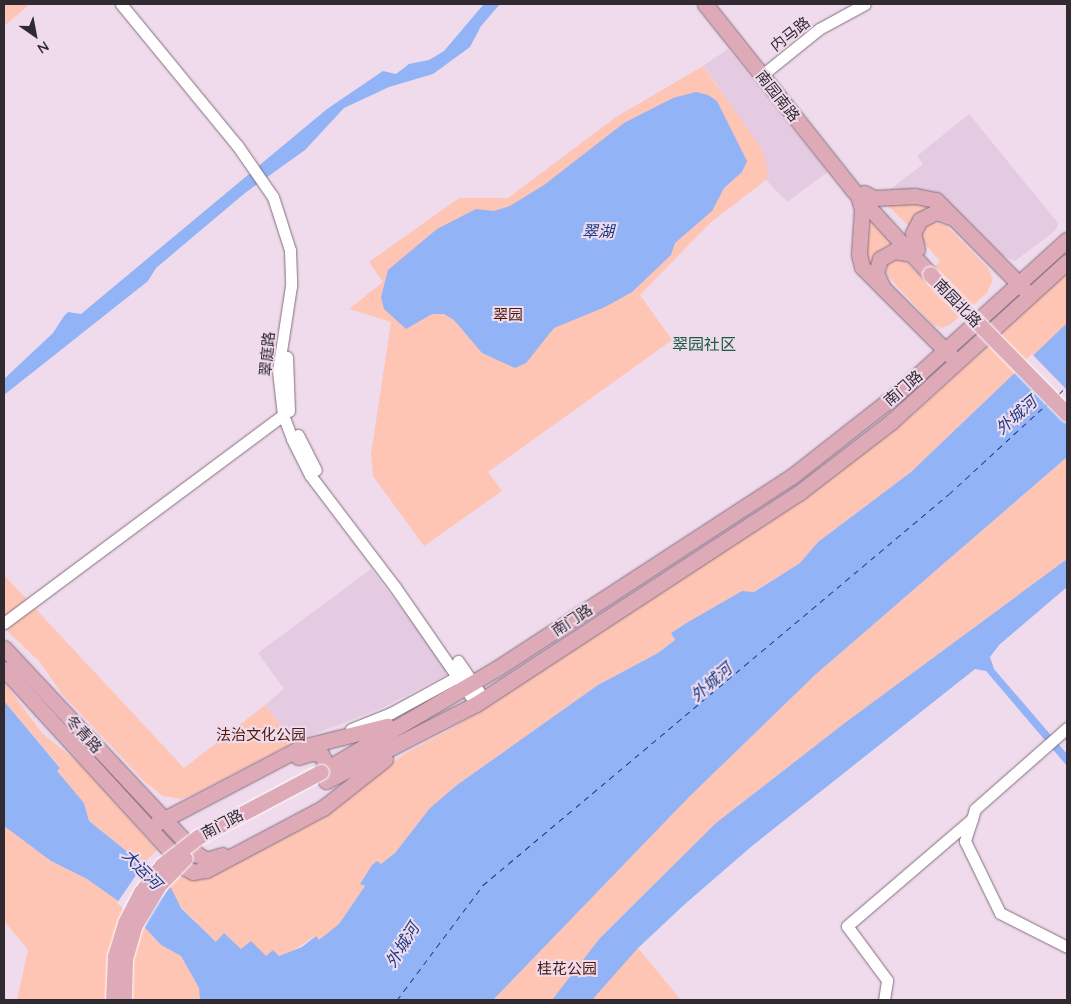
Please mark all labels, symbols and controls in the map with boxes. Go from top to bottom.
north arrow [10,10,60,60]
street label: 内马路 [767,13,813,55]
text: N [34,37,52,58]
street label: 南园南路 [752,67,804,125]
water label: 翠湖 [582,221,614,241]
street label: 南园北路 [931,275,985,331]
park label: 翠园 [493,306,523,324]
street label: 翠庭路 [256,331,278,377]
district label: 翠园社区 [672,334,736,354]
street label: 南门路 [880,366,926,410]
water label: 外城河 [992,392,1040,438]
street label: 南门路 [548,600,596,640]
water label: 外城河 [687,659,735,705]
street label: 冬青路 [62,711,106,757]
park label: 法治文化公园 [216,726,306,744]
street label: 南门路 [198,805,246,843]
water label: 大运河 [118,845,166,893]
water label: 外城河 [381,920,423,970]
park label: 桂花公园 [537,960,597,978]

